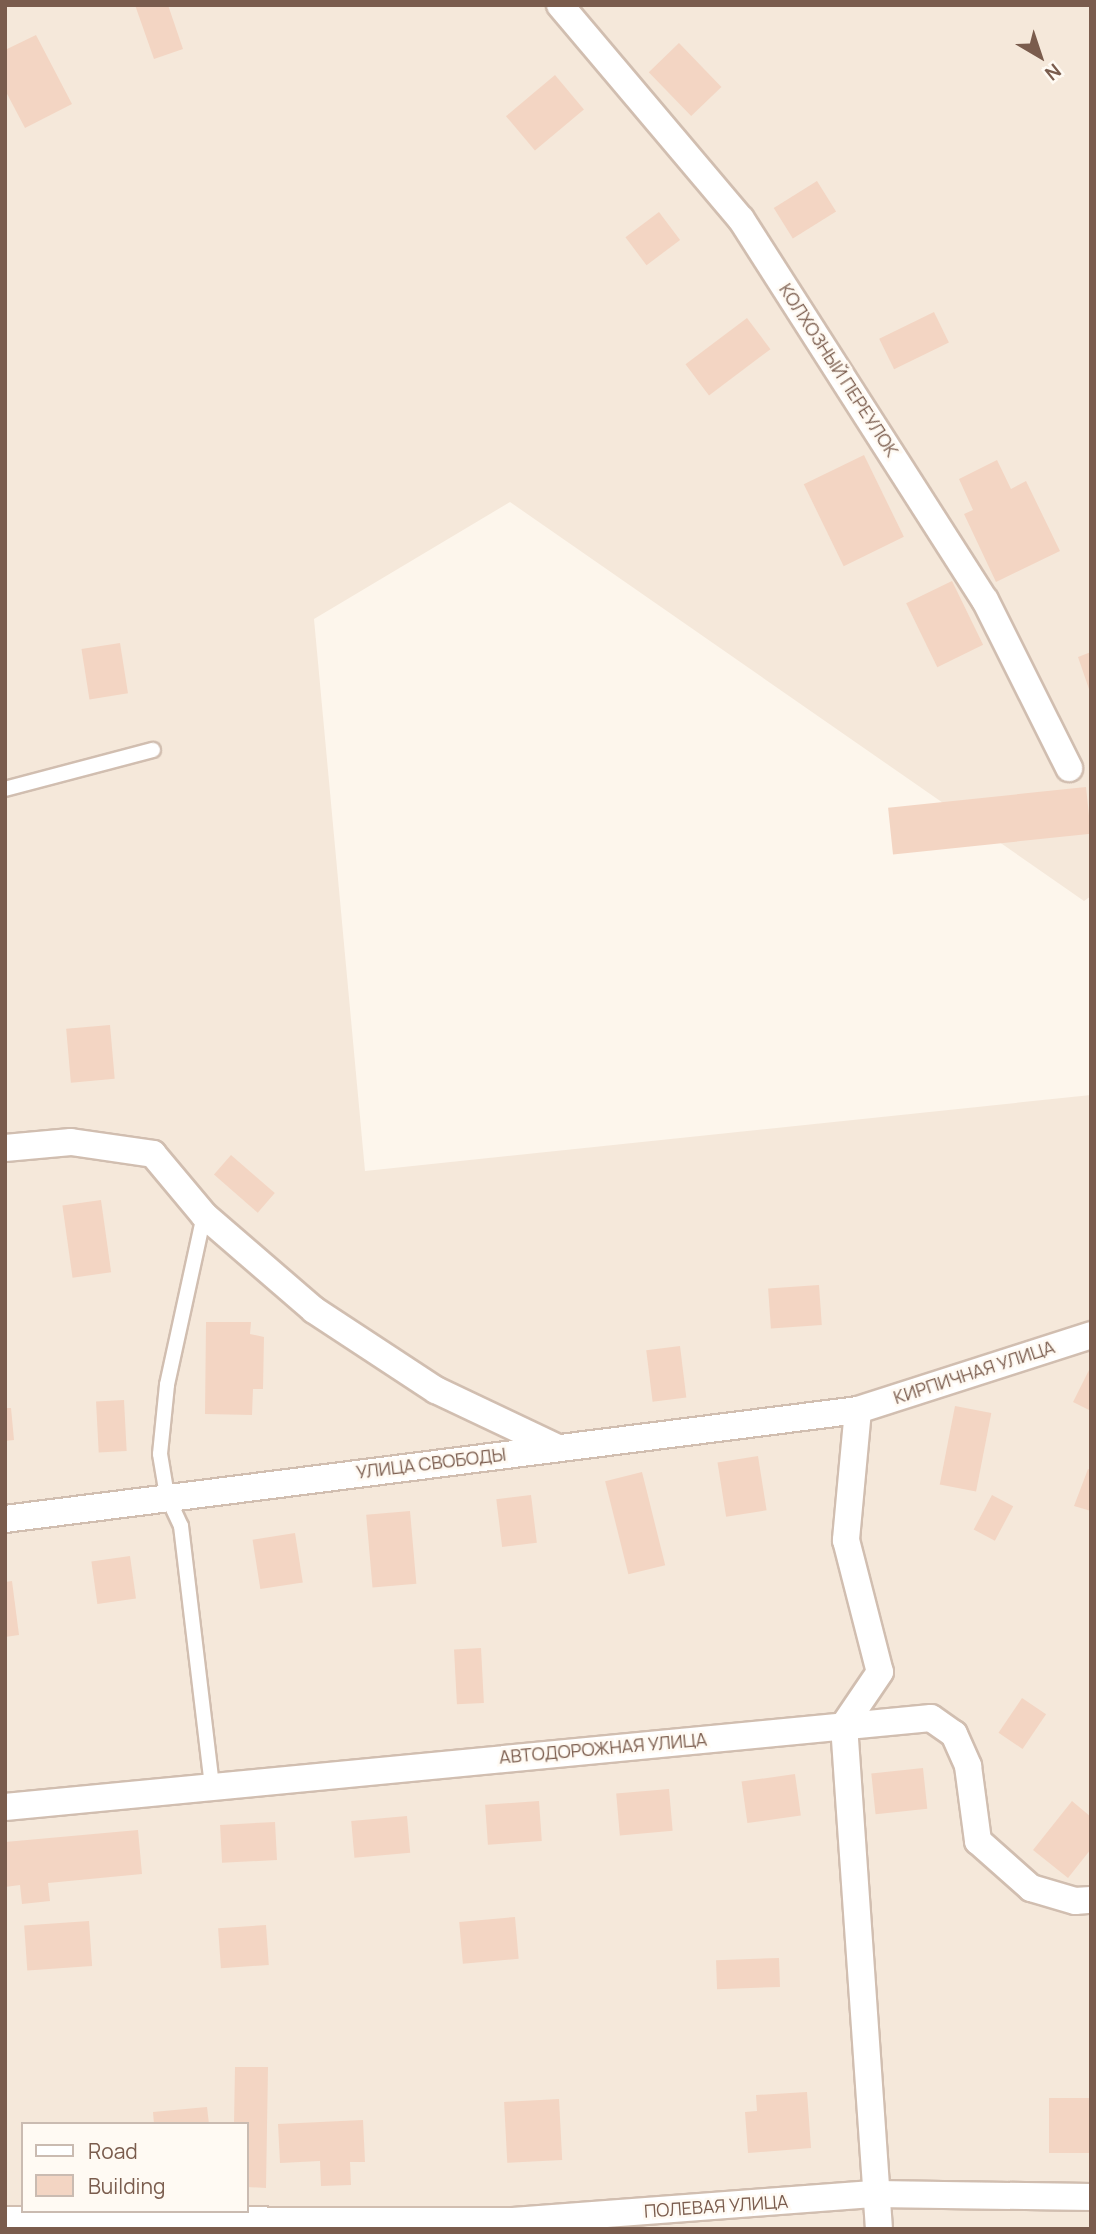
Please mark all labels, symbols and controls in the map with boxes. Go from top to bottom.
north arrow [1005,21,1075,91]
text: N [1040,58,1067,87]
street label: КОЛХОЗНЫЙ ПЕРЕУЛОК [775,279,903,461]
street label: КИРПИЧНАЯ УЛИЦА [891,1336,1057,1408]
street label: УЛИЦА СВОБОДЫ [355,1443,507,1483]
street label: АВТОДОРОЖНАЯ УЛИЦА [498,1728,708,1768]
legend [21,2122,248,2213]
text: Road [88,2137,138,2165]
text: Building [88,2172,165,2200]
street label: ПОЛЕВАЯ УЛИЦА [643,2190,789,2222]

